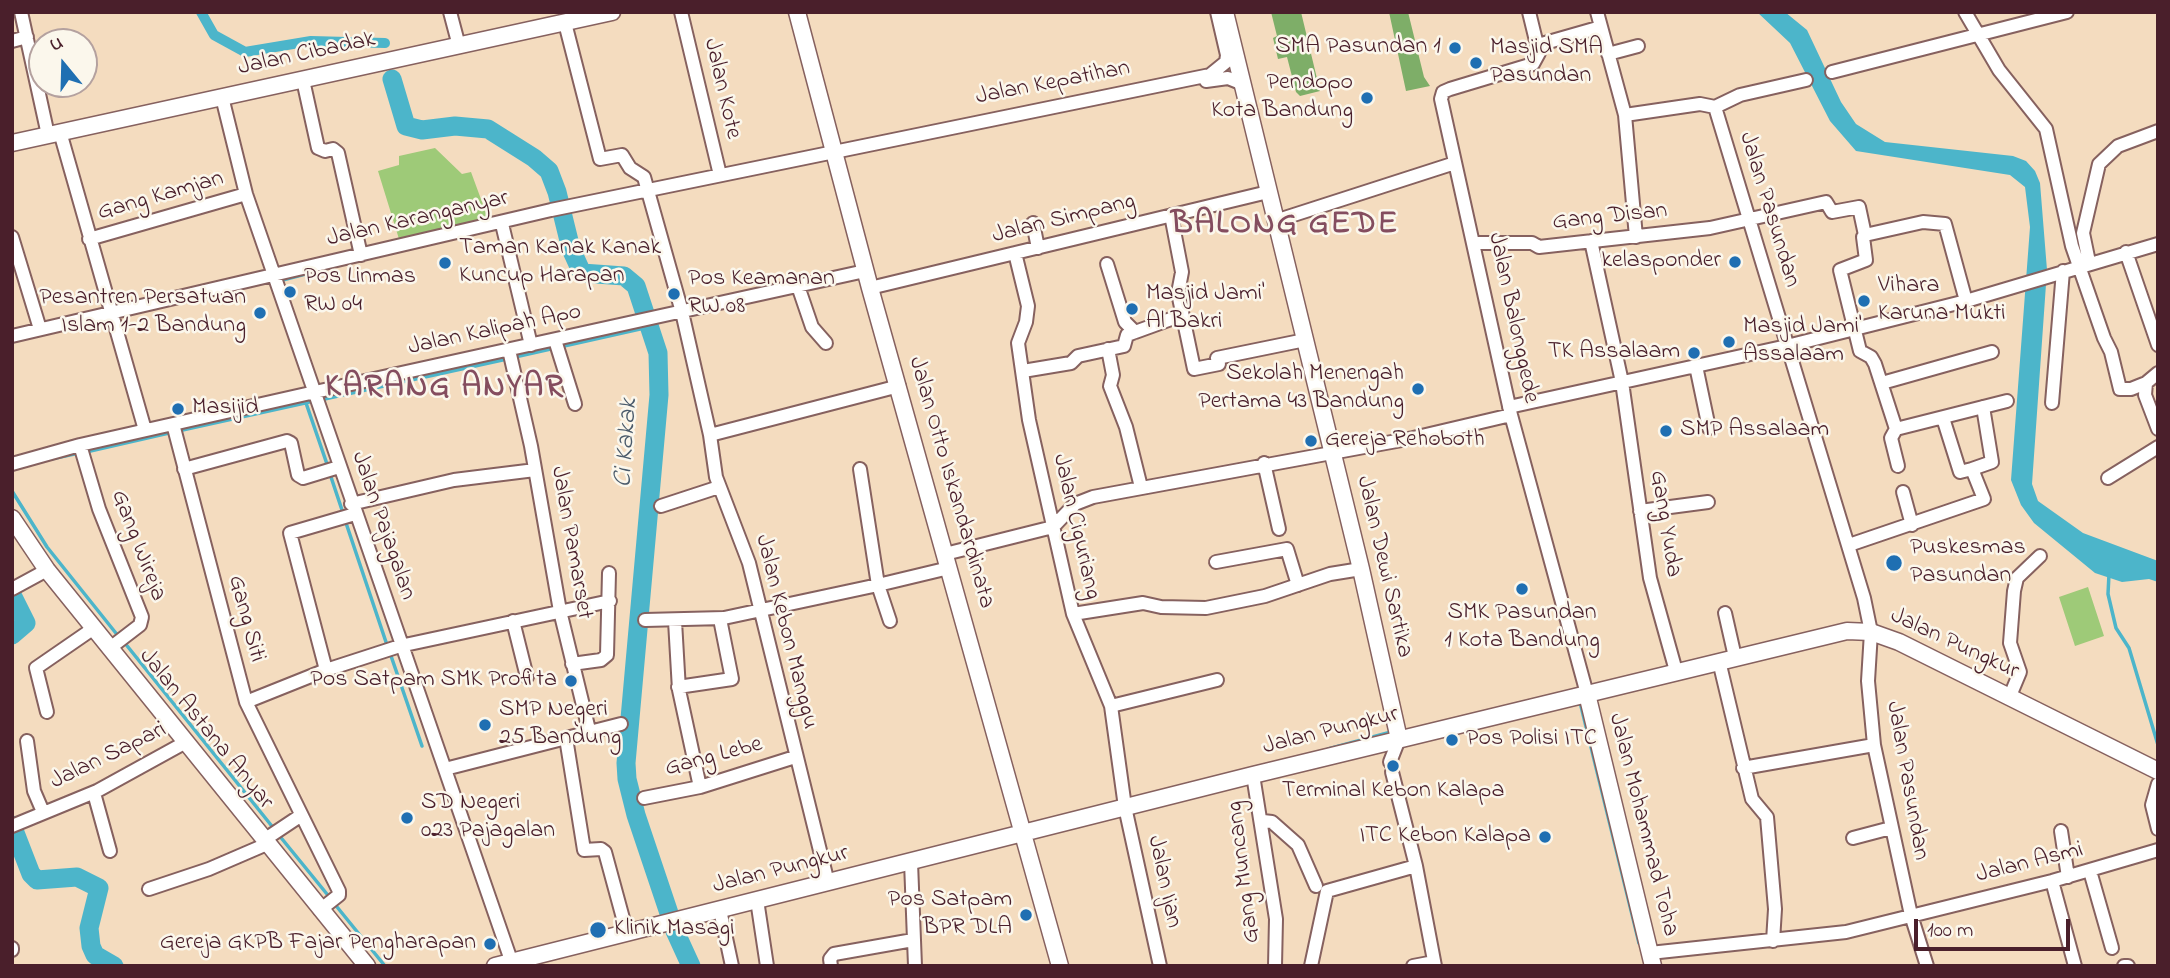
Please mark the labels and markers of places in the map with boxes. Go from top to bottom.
place label: SMA Pasundan 1 [1275,34,1441,62]
place label: Masjid SMA Pasundan [1490,35,1603,91]
marker: SMA Pasundan 1 [1447,40,1463,56]
marker: Masjid SMA Pasundan [1468,55,1484,71]
place label: Pendopo Kota Bandung [1211,70,1353,126]
marker: Pendopo Kota Bandung [1359,90,1375,106]
place label: Taman Kanak Kanak Kuncup Harapan [459,235,661,291]
place label: kelasponder [1601,248,1721,276]
marker: kelasponder [1727,254,1743,270]
marker: Taman Kanak Kanak Kuncup Harapan [437,255,453,271]
place label: Pos Linmas RW 04 [304,264,416,320]
place label: Pos Keamanan RW 08 [688,266,835,322]
place label: Vihara Karuna Mukti [1878,273,2006,329]
place label: Masjid Jami' Al Bakri [1146,281,1264,337]
marker: Pos Linmas RW 04 [282,284,298,300]
place label: Pesantren Persatuan Islam 1-2 Bandung [39,285,246,341]
marker: Pos Keamanan RW 08 [666,286,682,302]
marker: Vihara Karuna Mukti [1856,293,1872,309]
marker: Masjid Jami' Al Bakri [1124,301,1140,317]
marker: Pesantren Persatuan Islam 1-2 Bandung [252,305,268,321]
place label: Masjid Jami' Assalaam [1743,314,1861,370]
marker: Masjid Jami' Assalaam [1721,334,1737,350]
place label: TK Assalaam [1548,339,1680,367]
marker: TK Assalaam [1686,345,1702,361]
place label: Sekolah Menengah Pertama 43 Bandung [1198,361,1404,417]
marker: Sekolah Menengah Pertama 43 Bandung [1410,381,1426,397]
place label: Masijid [192,395,259,423]
marker: Masijid [170,401,186,417]
place label: SMP Assalaam [1680,417,1829,445]
marker: SMP Assalaam [1658,423,1674,439]
place label: Gereja Rehoboth [1325,427,1485,455]
marker: Gereja Rehoboth [1303,433,1319,449]
place label: Puskesmas Pasundan [1910,535,2026,591]
marker: Puskesmas Pasundan [1884,553,1904,573]
marker: SMK Pasundan 1 Kota Bandung [1514,581,1530,597]
place label: SMK Pasundan 1 Kota Bandung [1444,600,1600,656]
place label: Pos Satpam SMK Profita [310,667,557,695]
marker: Pos Satpam SMK Profita [563,673,579,689]
place label: SMP Negeri 25 Bandung [499,697,621,753]
marker: SMP Negeri 25 Bandung [477,717,493,733]
place label: Pos Polisi ITC [1466,726,1597,754]
marker: Pos Polisi ITC [1444,732,1460,748]
marker: Terminal Kebon Kalapa [1385,758,1401,774]
place label: Terminal Kebon Kalapa [1282,778,1504,806]
place label: SD Negeri 023 Pajagalan [421,790,555,846]
marker: SD Negeri 023 Pajagalan [399,810,415,826]
place label: ITC Kebon Kalapa [1359,823,1531,851]
marker: ITC Kebon Kalapa [1537,829,1553,845]
place label: Pos Satpam BPR DLA [888,887,1012,943]
marker: Pos Satpam BPR DLA [1018,907,1034,923]
place label: Klinik Masagi [614,916,734,944]
marker: Klinik Masagi [588,920,608,940]
place label: Gereja GKPB Fajar Pengharapan [160,930,476,958]
marker: Gereja GKPB Fajar Pengharapan [482,936,498,952]

